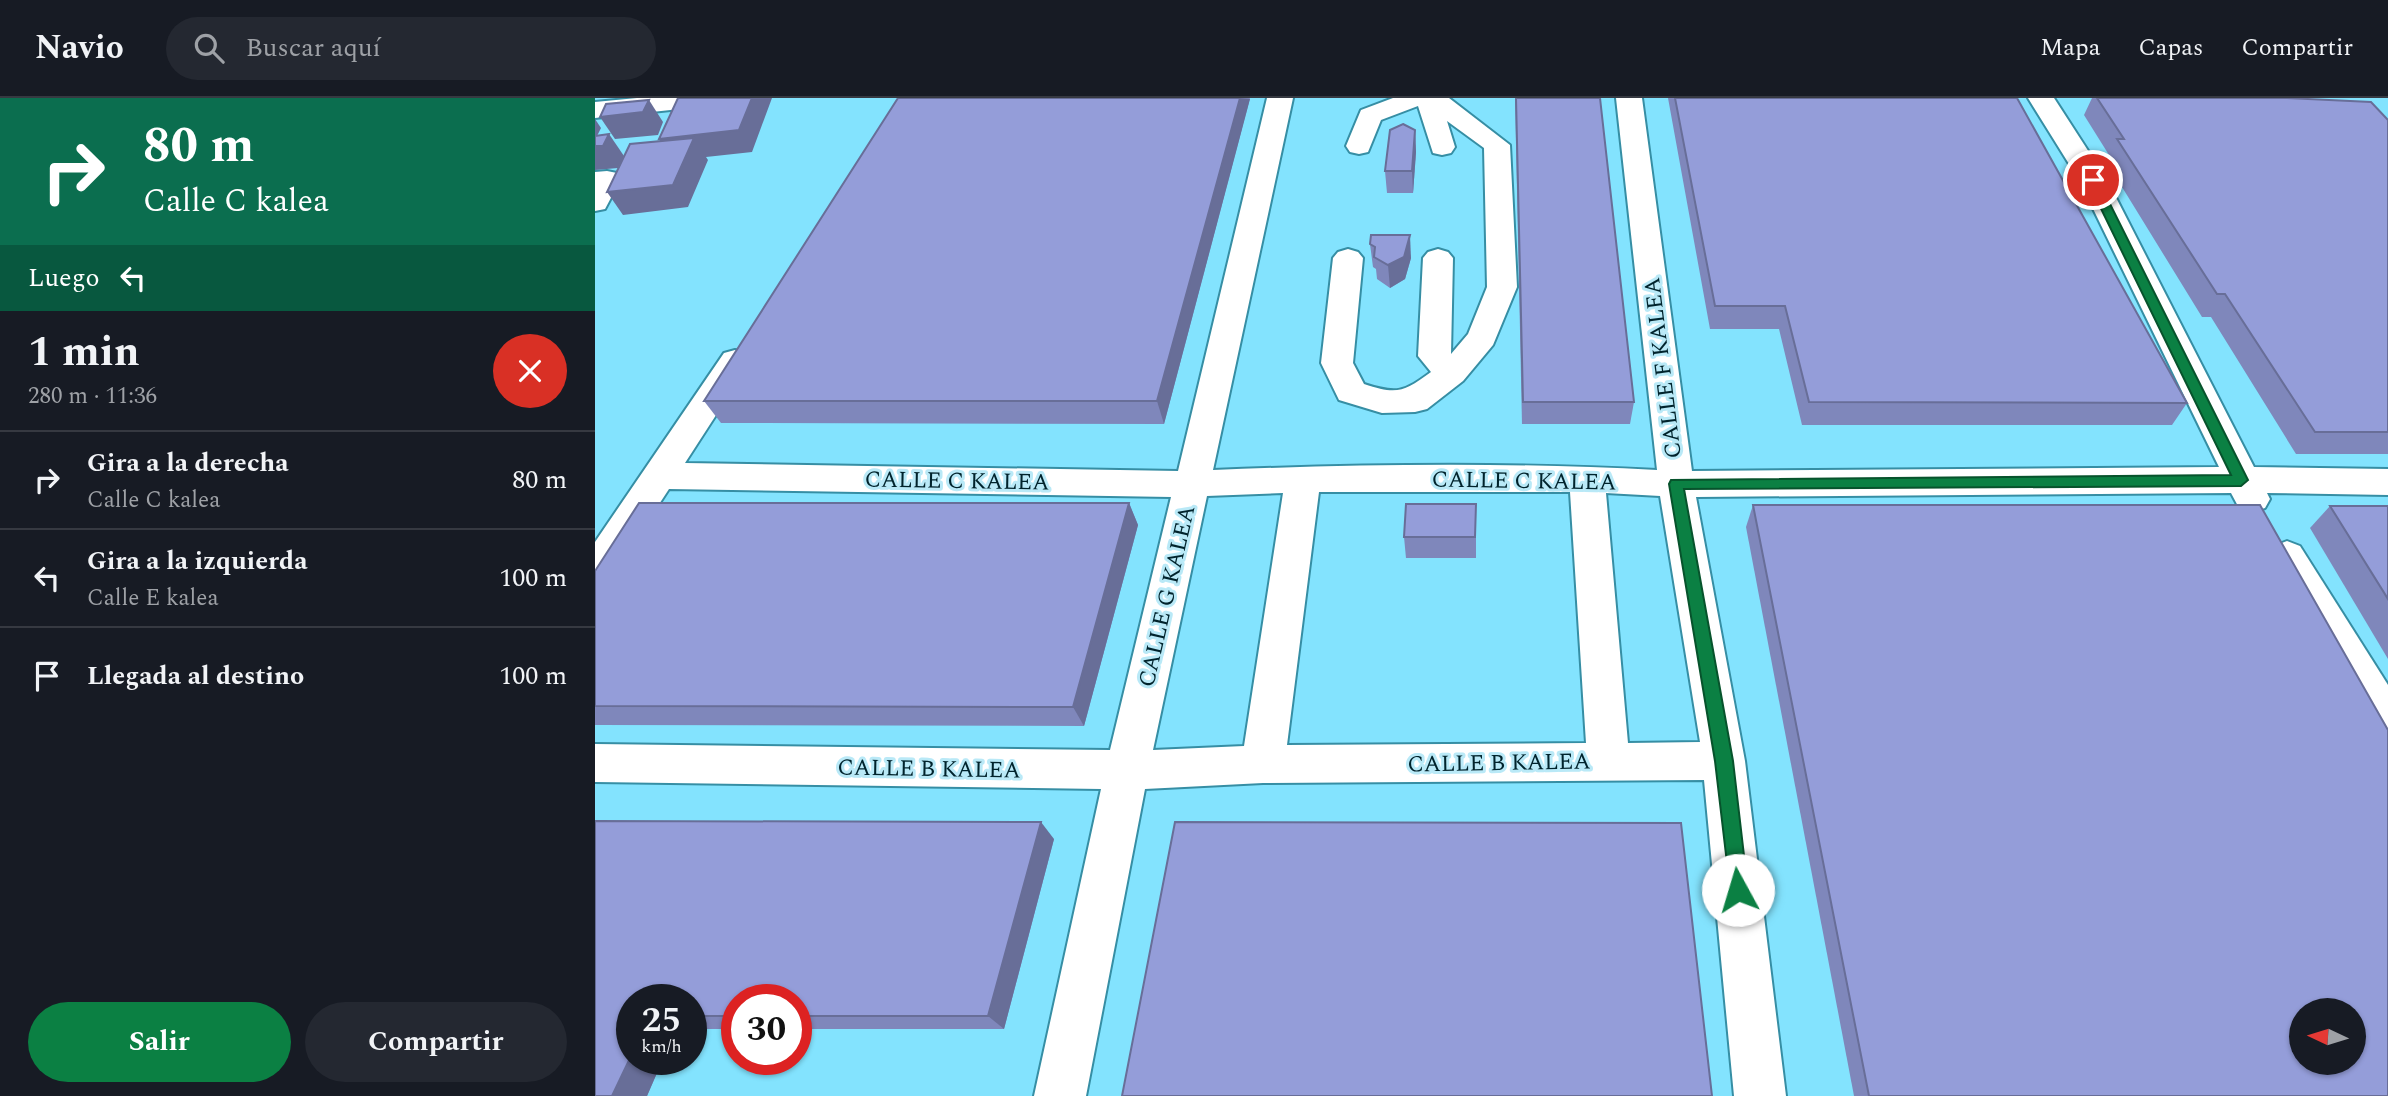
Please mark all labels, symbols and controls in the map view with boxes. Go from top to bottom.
search box [166,17,656,80]
text: Navio [35,23,124,73]
text: Buscar aquí [246,28,381,68]
icon: search [190,29,228,67]
text: Mapa [2040,30,2100,66]
text: Capas [2138,30,2203,66]
text: Compartir [2241,30,2353,66]
text: 80 m [143,109,254,184]
icon: right [28,126,119,217]
pin [2063,150,2123,210]
icon: arrive [2074,161,2112,199]
text: Calle C kalea [143,177,329,226]
text: Luego [28,258,100,298]
icon: left [114,259,152,297]
street label: CALLE F KALEA [1635,275,1692,460]
text: 1 min [28,321,140,384]
button: close [493,334,567,408]
text: 280 m · 11:36 [28,379,157,414]
text: Gira a la derecha [87,443,289,483]
text: 80 m [512,460,567,500]
icon: right [28,461,66,499]
street label: CALLE C KALEA [864,462,1050,501]
street label: CALLE C KALEA [1431,462,1617,501]
text: Calle C kalea [87,483,221,518]
street label: CALLE G KALEA [1129,502,1205,691]
text: Gira a la izquierda [87,541,308,581]
text: 100 m [499,558,567,598]
icon: left [28,559,66,597]
text: Calle E kalea [87,581,219,616]
text: Llegada al destino [87,656,304,696]
text: 100 m [499,656,567,696]
icon: arrive [28,657,66,695]
street label: CALLE B KALEA [1407,744,1591,783]
street label: CALLE B KALEA [837,750,1021,789]
position arrow [1701,853,1775,927]
speed limit sign: 30 [721,984,812,1075]
text: 25 [642,994,681,1047]
north arrow [2289,998,2366,1074]
map controls [2289,998,2366,1075]
button: Salir [28,1002,291,1082]
button: Compartir [305,1002,567,1082]
text: km/h [641,1033,682,1060]

